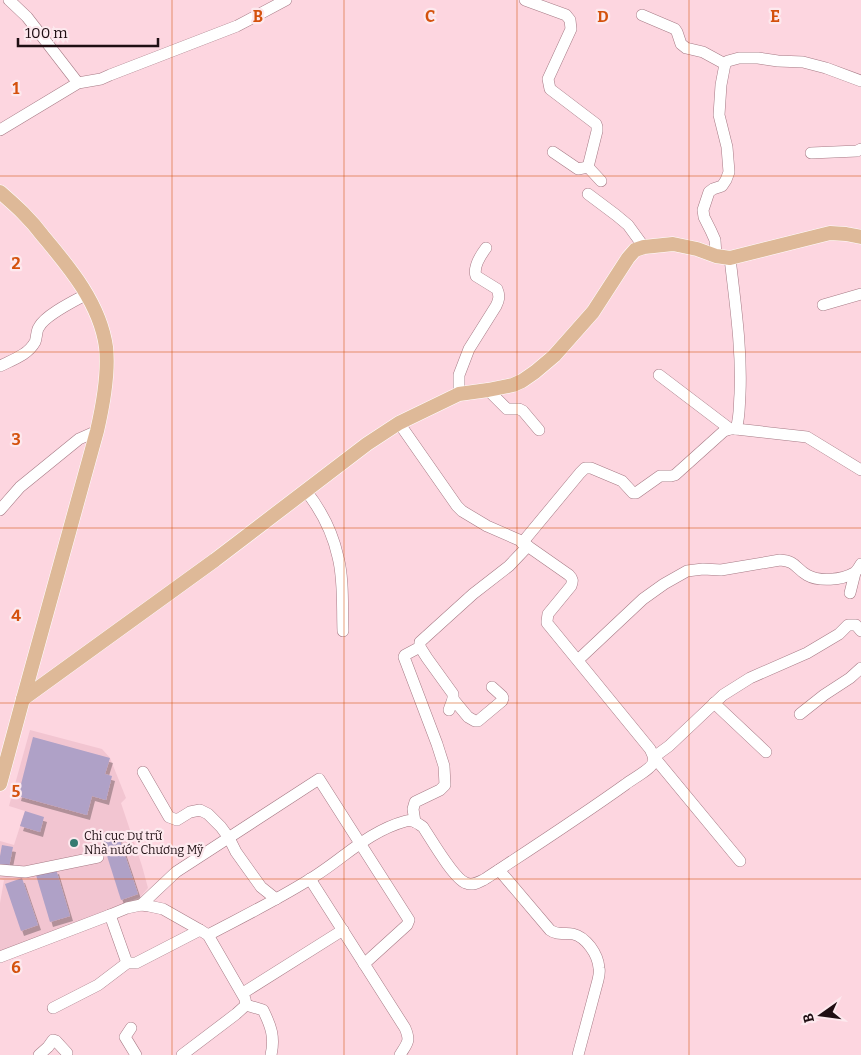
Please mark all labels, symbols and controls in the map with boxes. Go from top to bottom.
text: B [253,7,263,26]
text: C [425,7,435,26]
text: D [597,7,609,26]
text: E [770,7,780,26]
scale bar [18,15,158,47]
text: 100 m [25,24,68,42]
text: 1 [13,79,20,98]
text: 2 [11,254,21,273]
text: 3 [11,430,21,449]
text: 4 [11,606,21,625]
text: 5 [12,782,21,801]
place label: Chi cục Dự trữ Nhà nước Chương Mỹ [84,829,204,857]
marker: Chi cục Dự trữ Nhà nước Chương Mỹ [68,837,80,849]
text: 6 [11,958,21,977]
north arrow [796,990,846,1040]
text: B [800,1012,818,1024]

